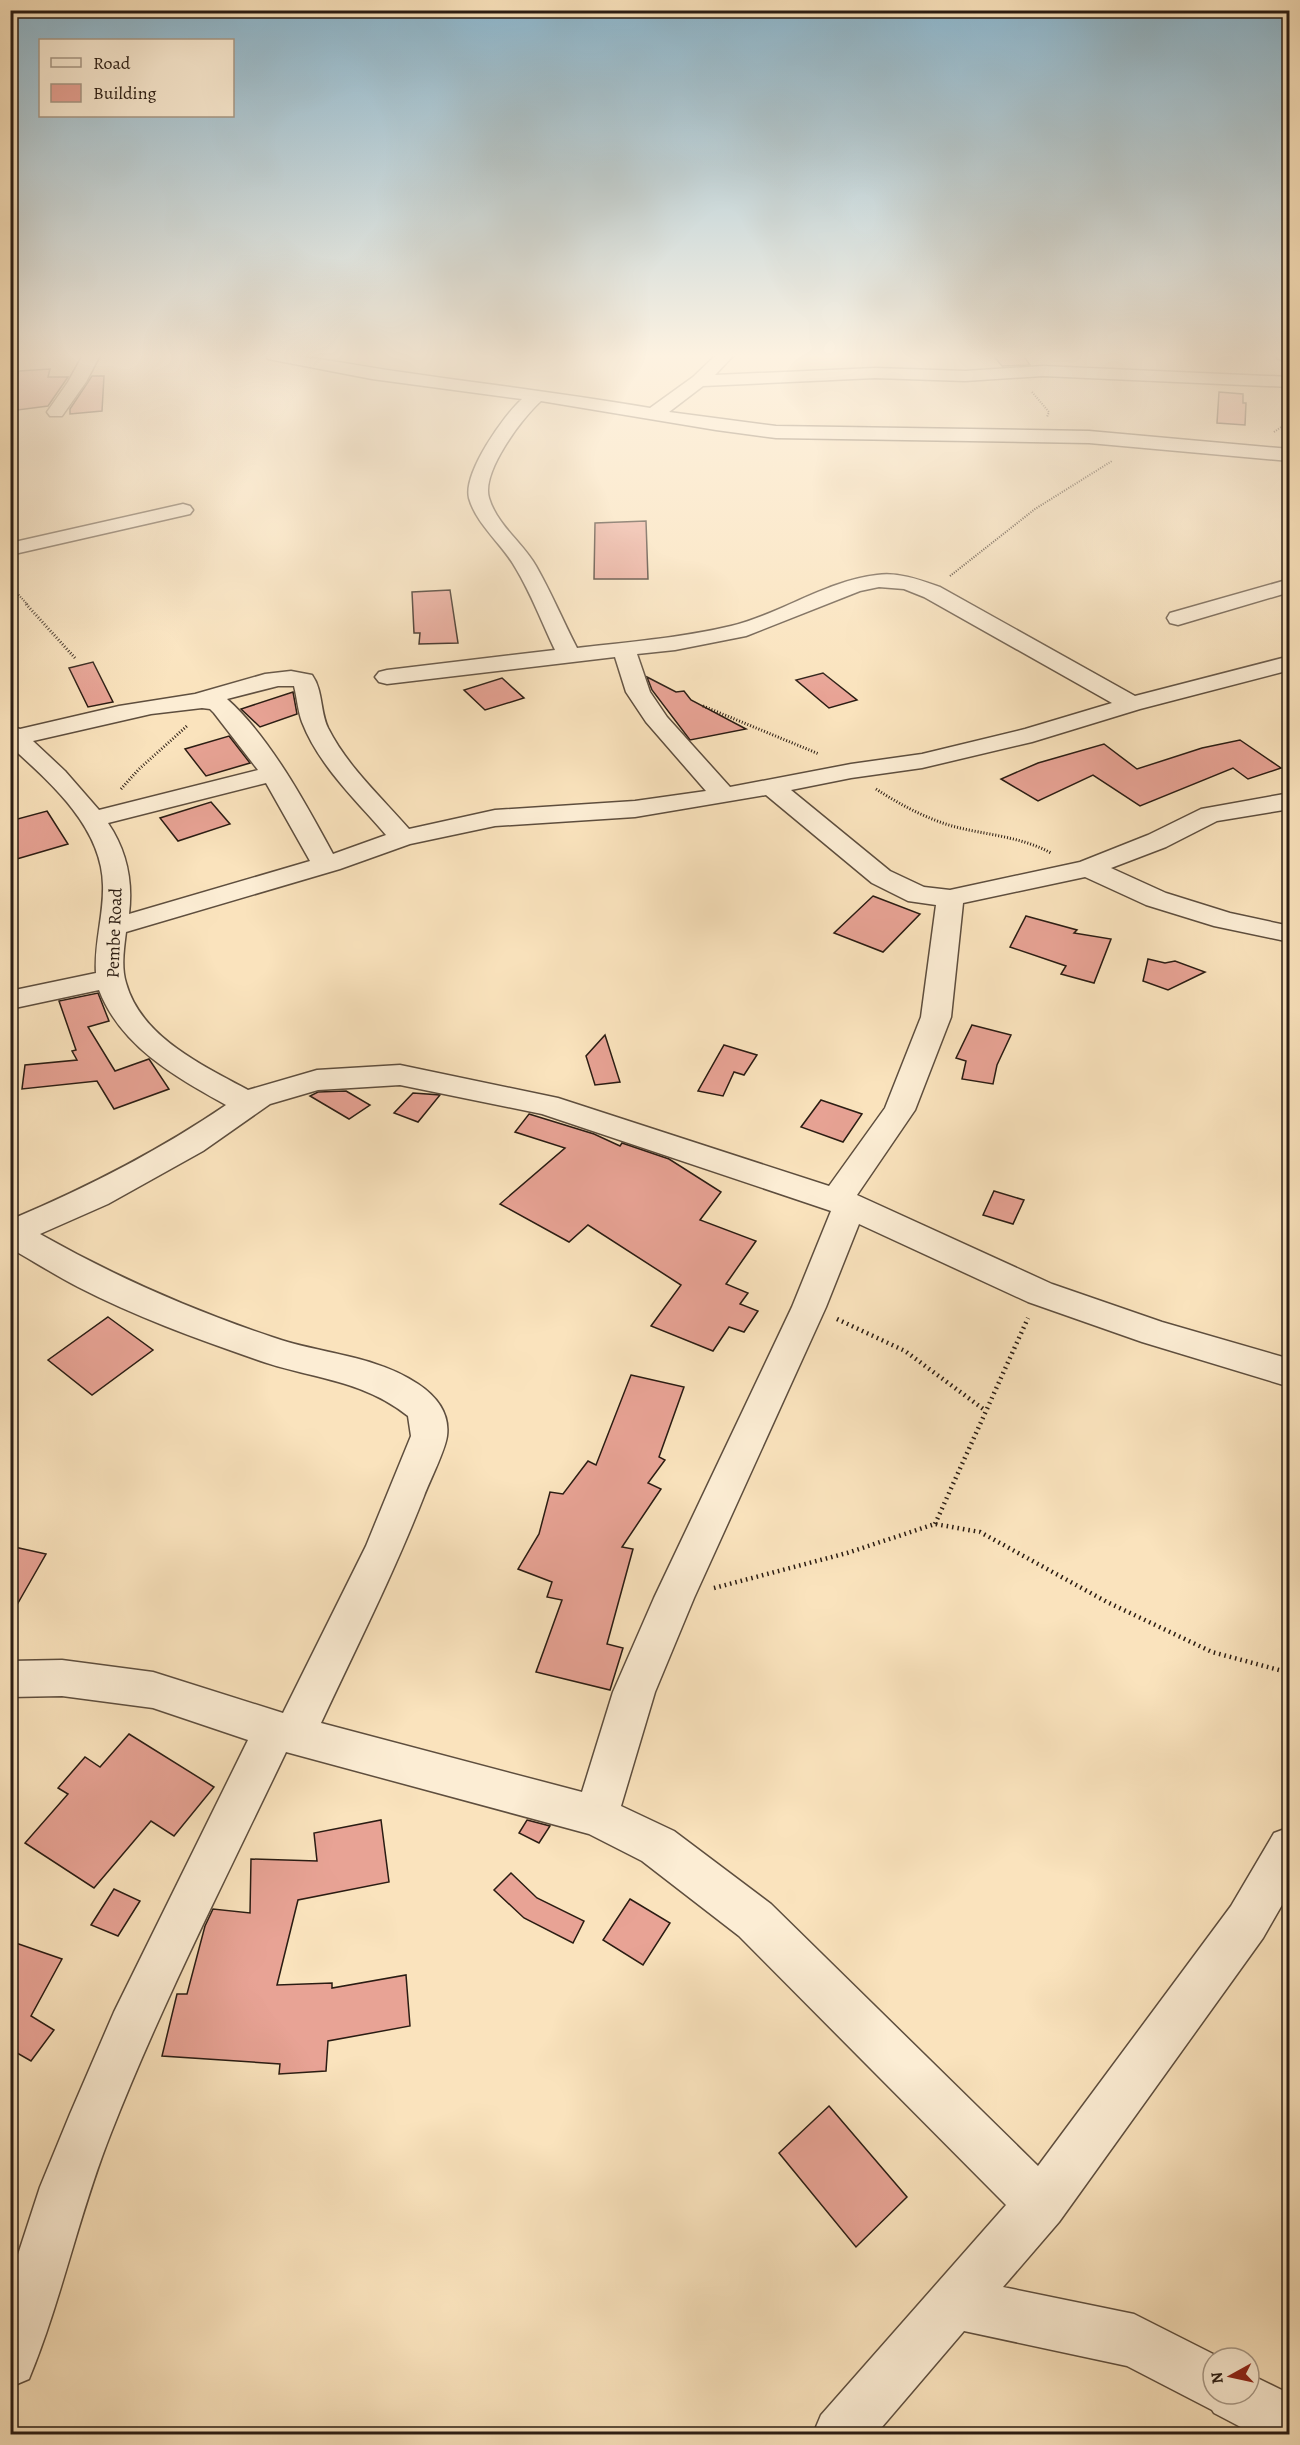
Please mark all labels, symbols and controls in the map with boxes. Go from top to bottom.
legend [39,39,234,117]
text: Road [93,51,131,75]
text: Building [93,81,157,105]
street label: Pembe Road [100,887,128,979]
north arrow [1201,2346,1261,2406]
text: N [1205,2370,1229,2385]

